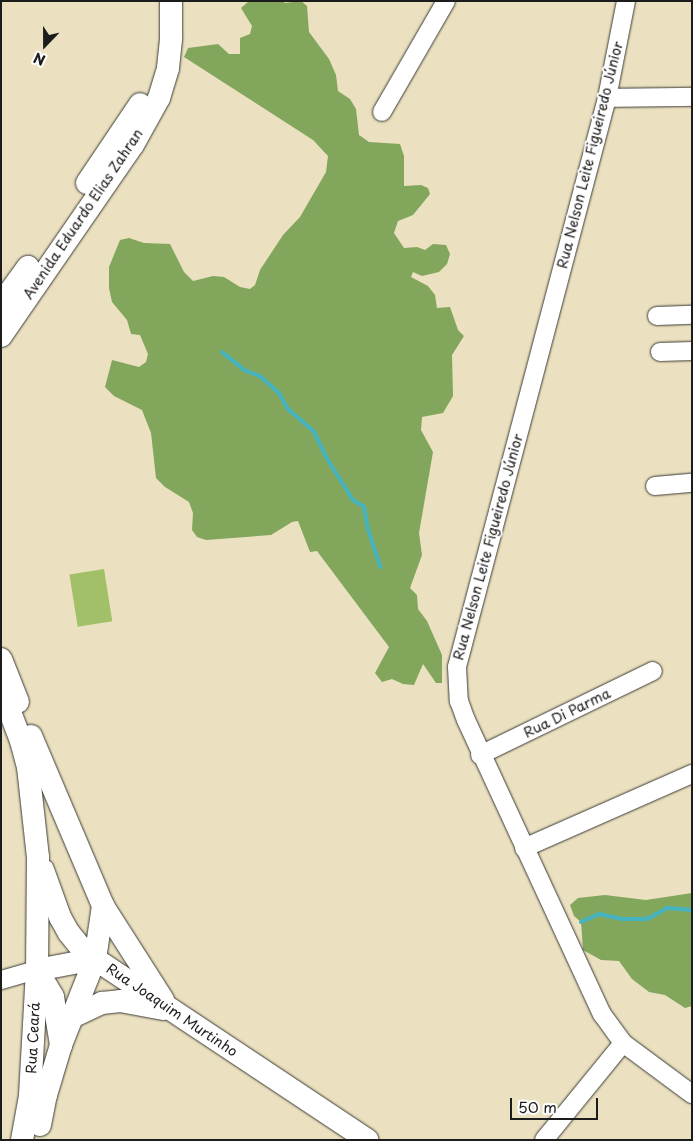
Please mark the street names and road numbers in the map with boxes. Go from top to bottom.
street label: Rua Nelson Leite Figueiredo Júnior [554,39,626,271]
street label: Avenida Eduardo Elias Zahran [19,125,147,303]
street label: Rua Nelson Leite Figueiredo Júnior [450,432,526,662]
street label: Rua Di Parma [520,684,614,742]
street label: Rua Joaquim Murtinho [103,960,241,1060]
street label: Rua Ceará [23,1001,43,1075]

